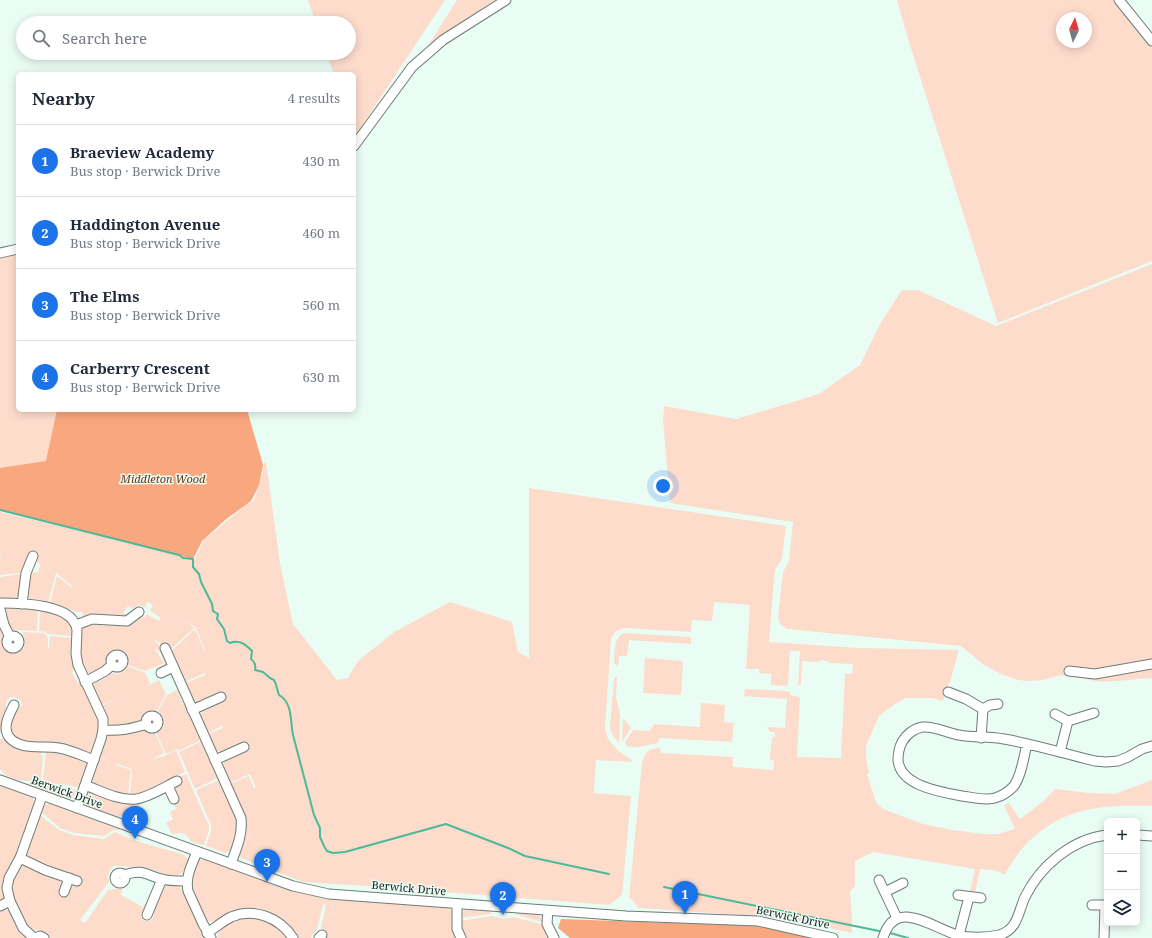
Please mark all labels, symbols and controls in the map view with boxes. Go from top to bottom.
north arrow [1056,12,1092,48]
search box [16,16,356,60]
icon: search [30,27,52,49]
text: Search here [62,28,147,48]
text: Nearby [32,87,95,110]
text: 4 results [288,89,340,107]
text: Braeview Academy [70,142,214,162]
text: 1 [41,152,49,170]
text: 430 m [303,152,340,170]
text: Bus stop · Berwick Drive [70,162,220,180]
text: Haddington Avenue [70,214,220,234]
text: 2 [41,224,49,242]
text: 460 m [303,224,340,242]
text: Bus stop · Berwick Drive [70,234,220,252]
text: The Elms [70,286,139,306]
text: 3 [41,296,49,314]
text: 560 m [303,296,340,314]
text: Bus stop · Berwick Drive [70,306,220,324]
text: Carberry Crescent [70,358,210,378]
text: 4 [41,368,49,386]
text: 630 m [303,368,340,386]
text: Bus stop · Berwick Drive [70,378,220,396]
park label: Middleton Wood [120,471,206,486]
your location [653,476,673,496]
street label: Berwick Drive [29,772,105,811]
pin: 4 [122,806,148,839]
map controls [1104,818,1140,926]
button: + [1104,818,1140,854]
pin: 3 [254,849,280,882]
button: − [1104,854,1140,890]
street label: Berwick Drive [371,877,447,898]
pin: 1 [672,881,698,914]
pin: 2 [490,882,516,915]
button: layers [1104,890,1140,926]
street label: Berwick Drive [755,901,831,932]

